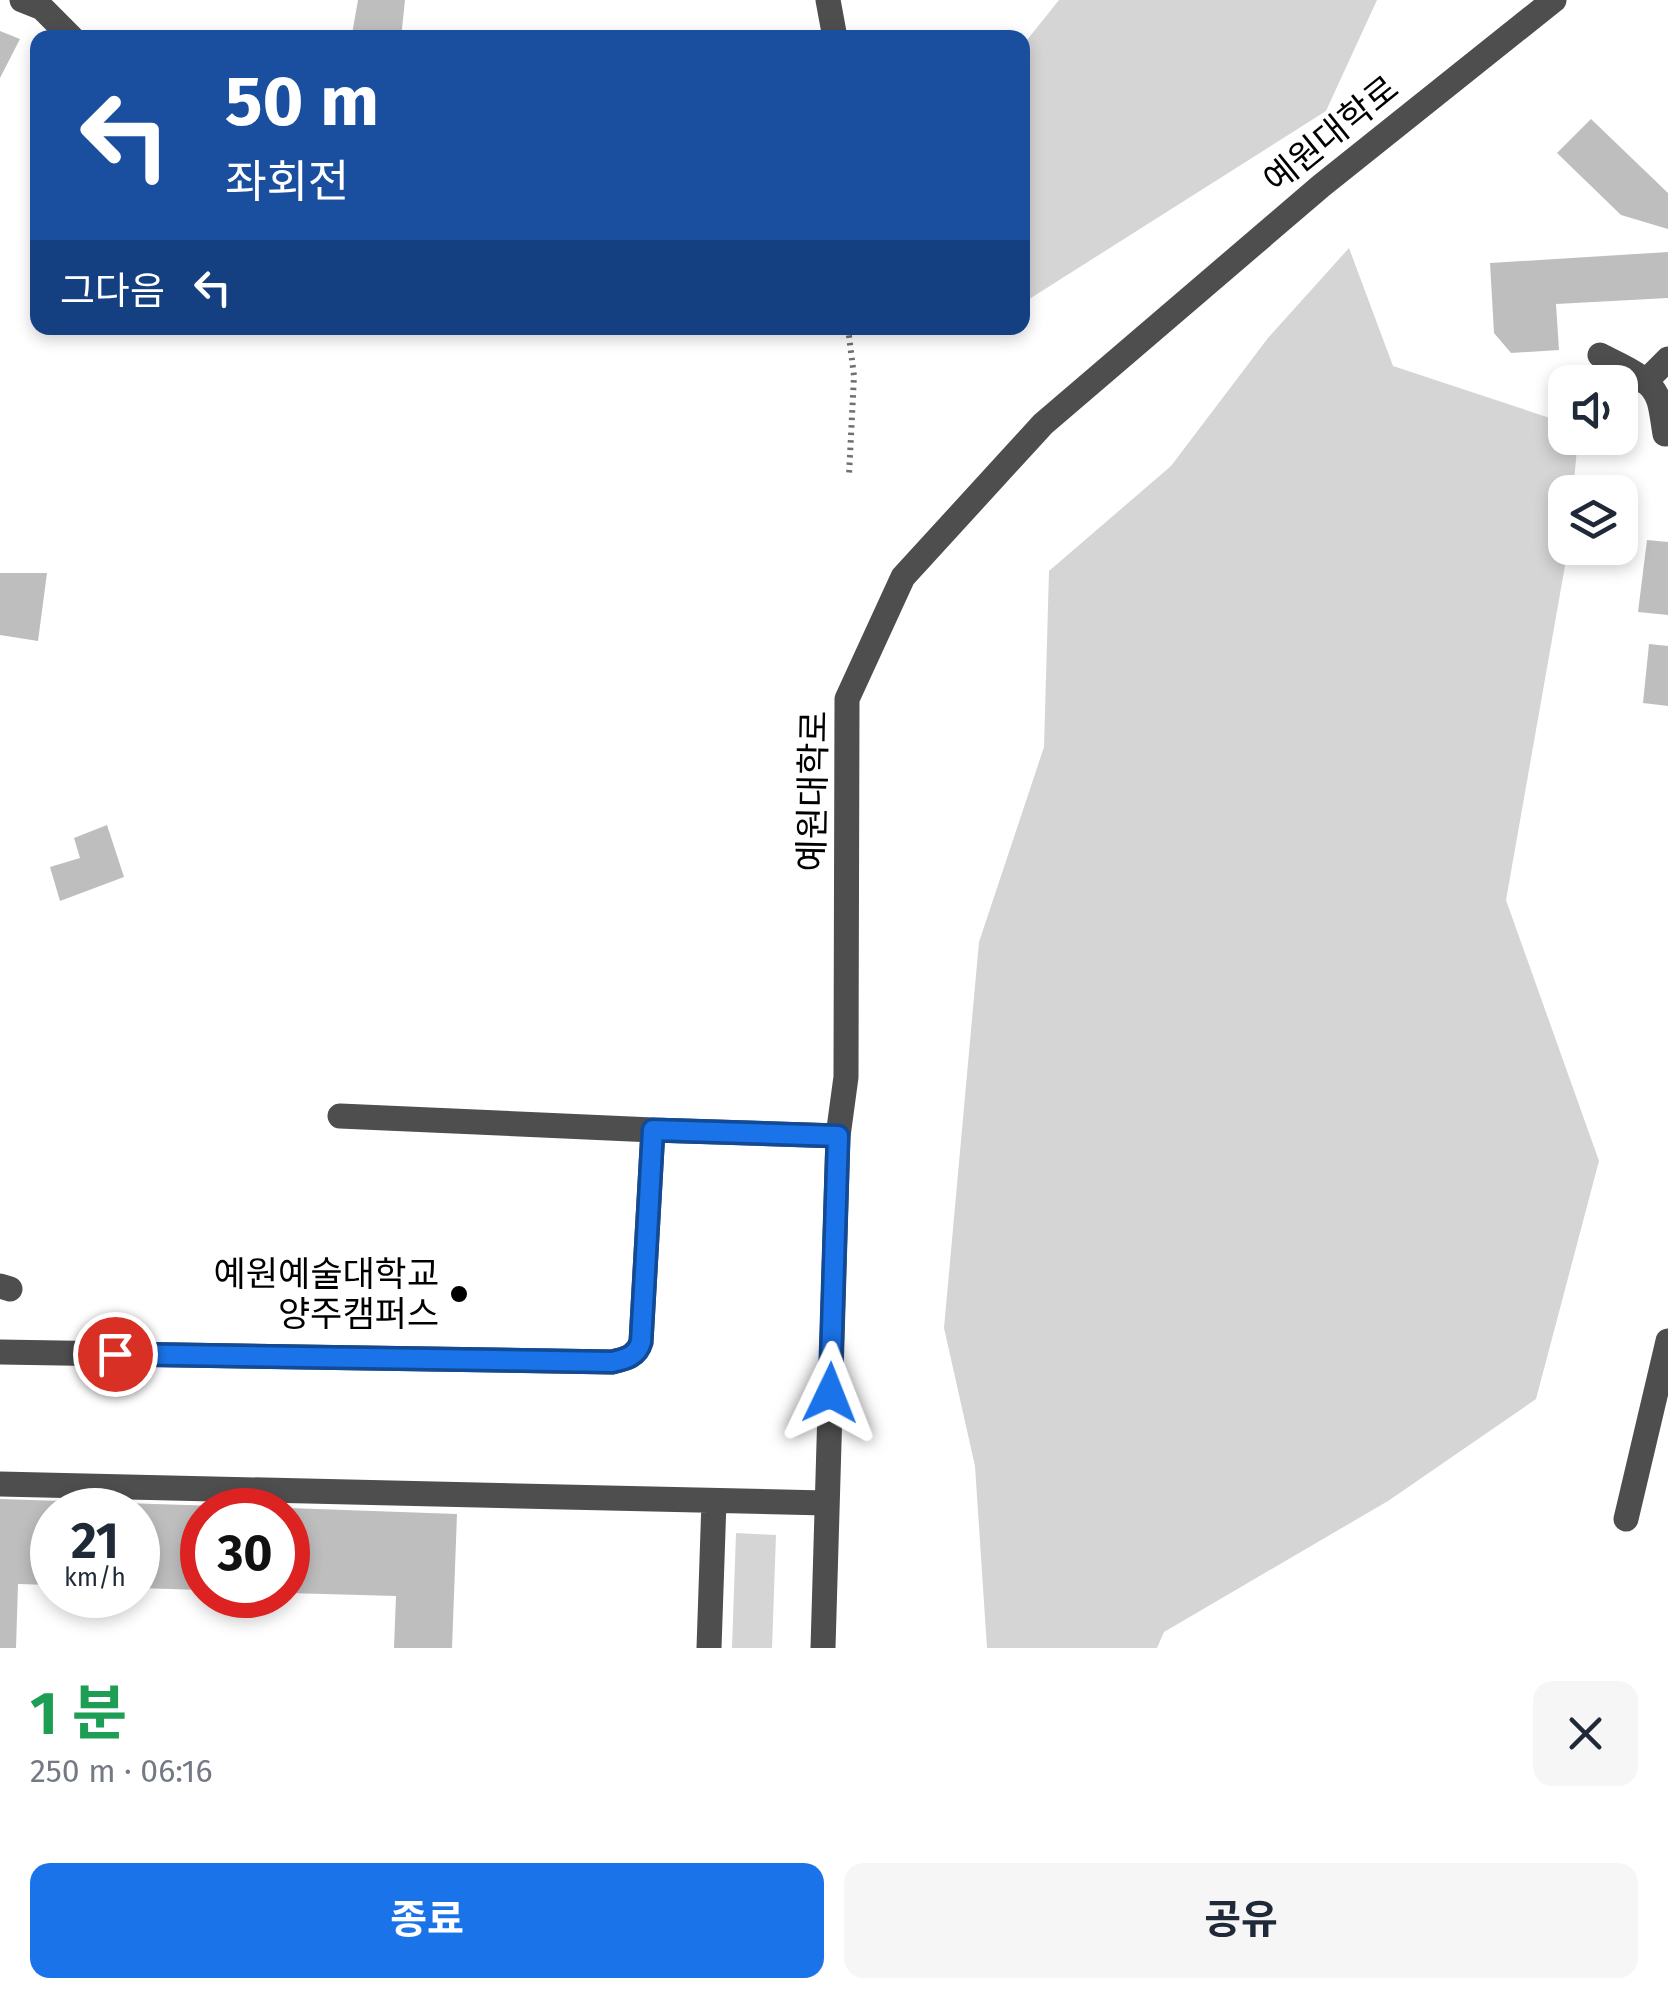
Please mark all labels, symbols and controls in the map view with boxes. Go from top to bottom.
text: 50 m [225,60,379,144]
street label: 예원대학로 [1255,67,1407,201]
icon: left [60,70,190,200]
text: 좌회전 [225,155,349,209]
icon: left [185,260,240,315]
text: 그다음 [60,268,165,314]
map controls [1548,365,1638,565]
button: sound [1548,365,1638,455]
button: layers [1548,475,1638,565]
street label: 예원대학로 [791,710,835,872]
place label: 예원예술대학교 양주캠퍼스 [214,1253,439,1335]
marker: 예원예술대학교 양주캠퍼스 [448,1283,470,1305]
pin [73,1312,158,1397]
icon: arrive [88,1327,143,1382]
position arrow [778,1341,882,1445]
speed limit sign: 30 [180,1488,310,1618]
text: 21 [71,1511,119,1571]
text: km/h [64,1563,126,1593]
text: 1 분 [30,1678,127,1750]
button: close [1533,1681,1638,1786]
text: 250 m · 06:16 [30,1752,213,1790]
button: 종료 [30,1863,824,1978]
button: 공유 [844,1863,1638,1978]

